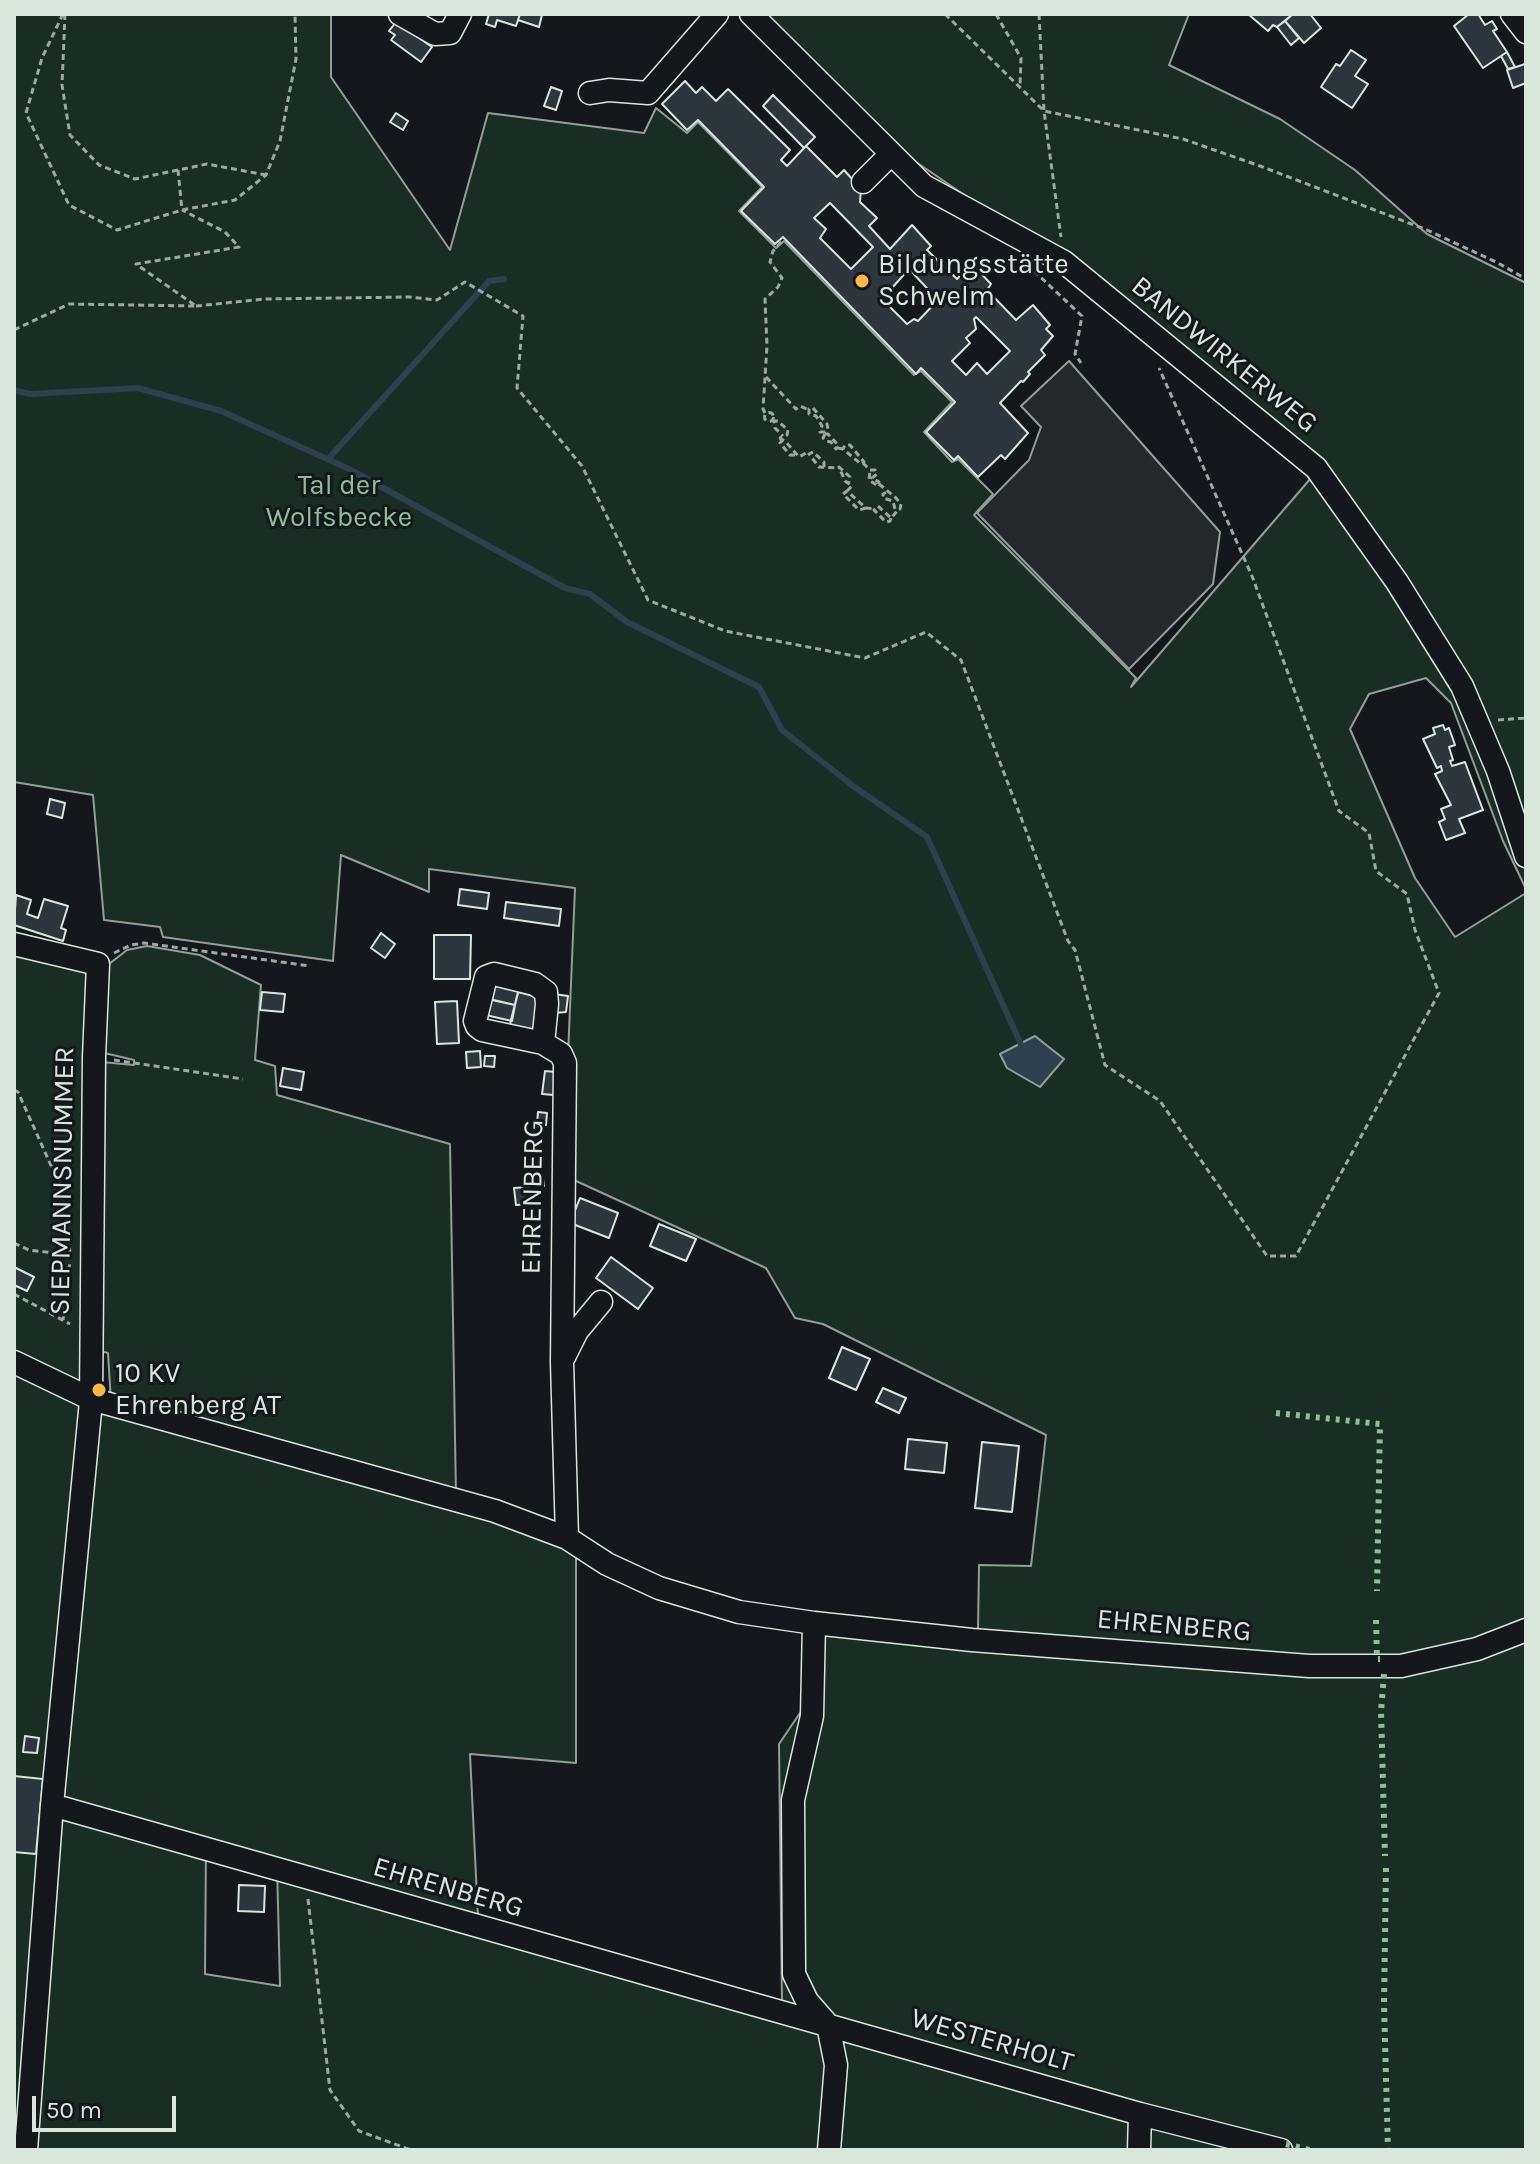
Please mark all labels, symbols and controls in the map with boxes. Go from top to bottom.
place label: Bildungsstätte Schwelm [878,248,1069,314]
street label: BANDWIRKERWEG [1124,270,1324,440]
marker: Bildungsstätte Schwelm [853,272,871,290]
park label: Tal der Wolfsbecke [266,469,412,535]
street label: SIEPMANNSNUMMER [44,1046,82,1316]
street label: EHRENBERG [515,1119,551,1275]
place label: 10 KV Ehrenberg AT [115,1357,281,1423]
marker: 10 KV Ehrenberg AT [90,1381,108,1399]
street label: EHRENBERG [1095,1603,1253,1649]
street label: EHRENBERG [369,1851,527,1925]
street label: WESTERHOLT [907,2002,1077,2080]
scale bar [36,2080,180,2130]
text: 50 m [46,2096,102,2124]

